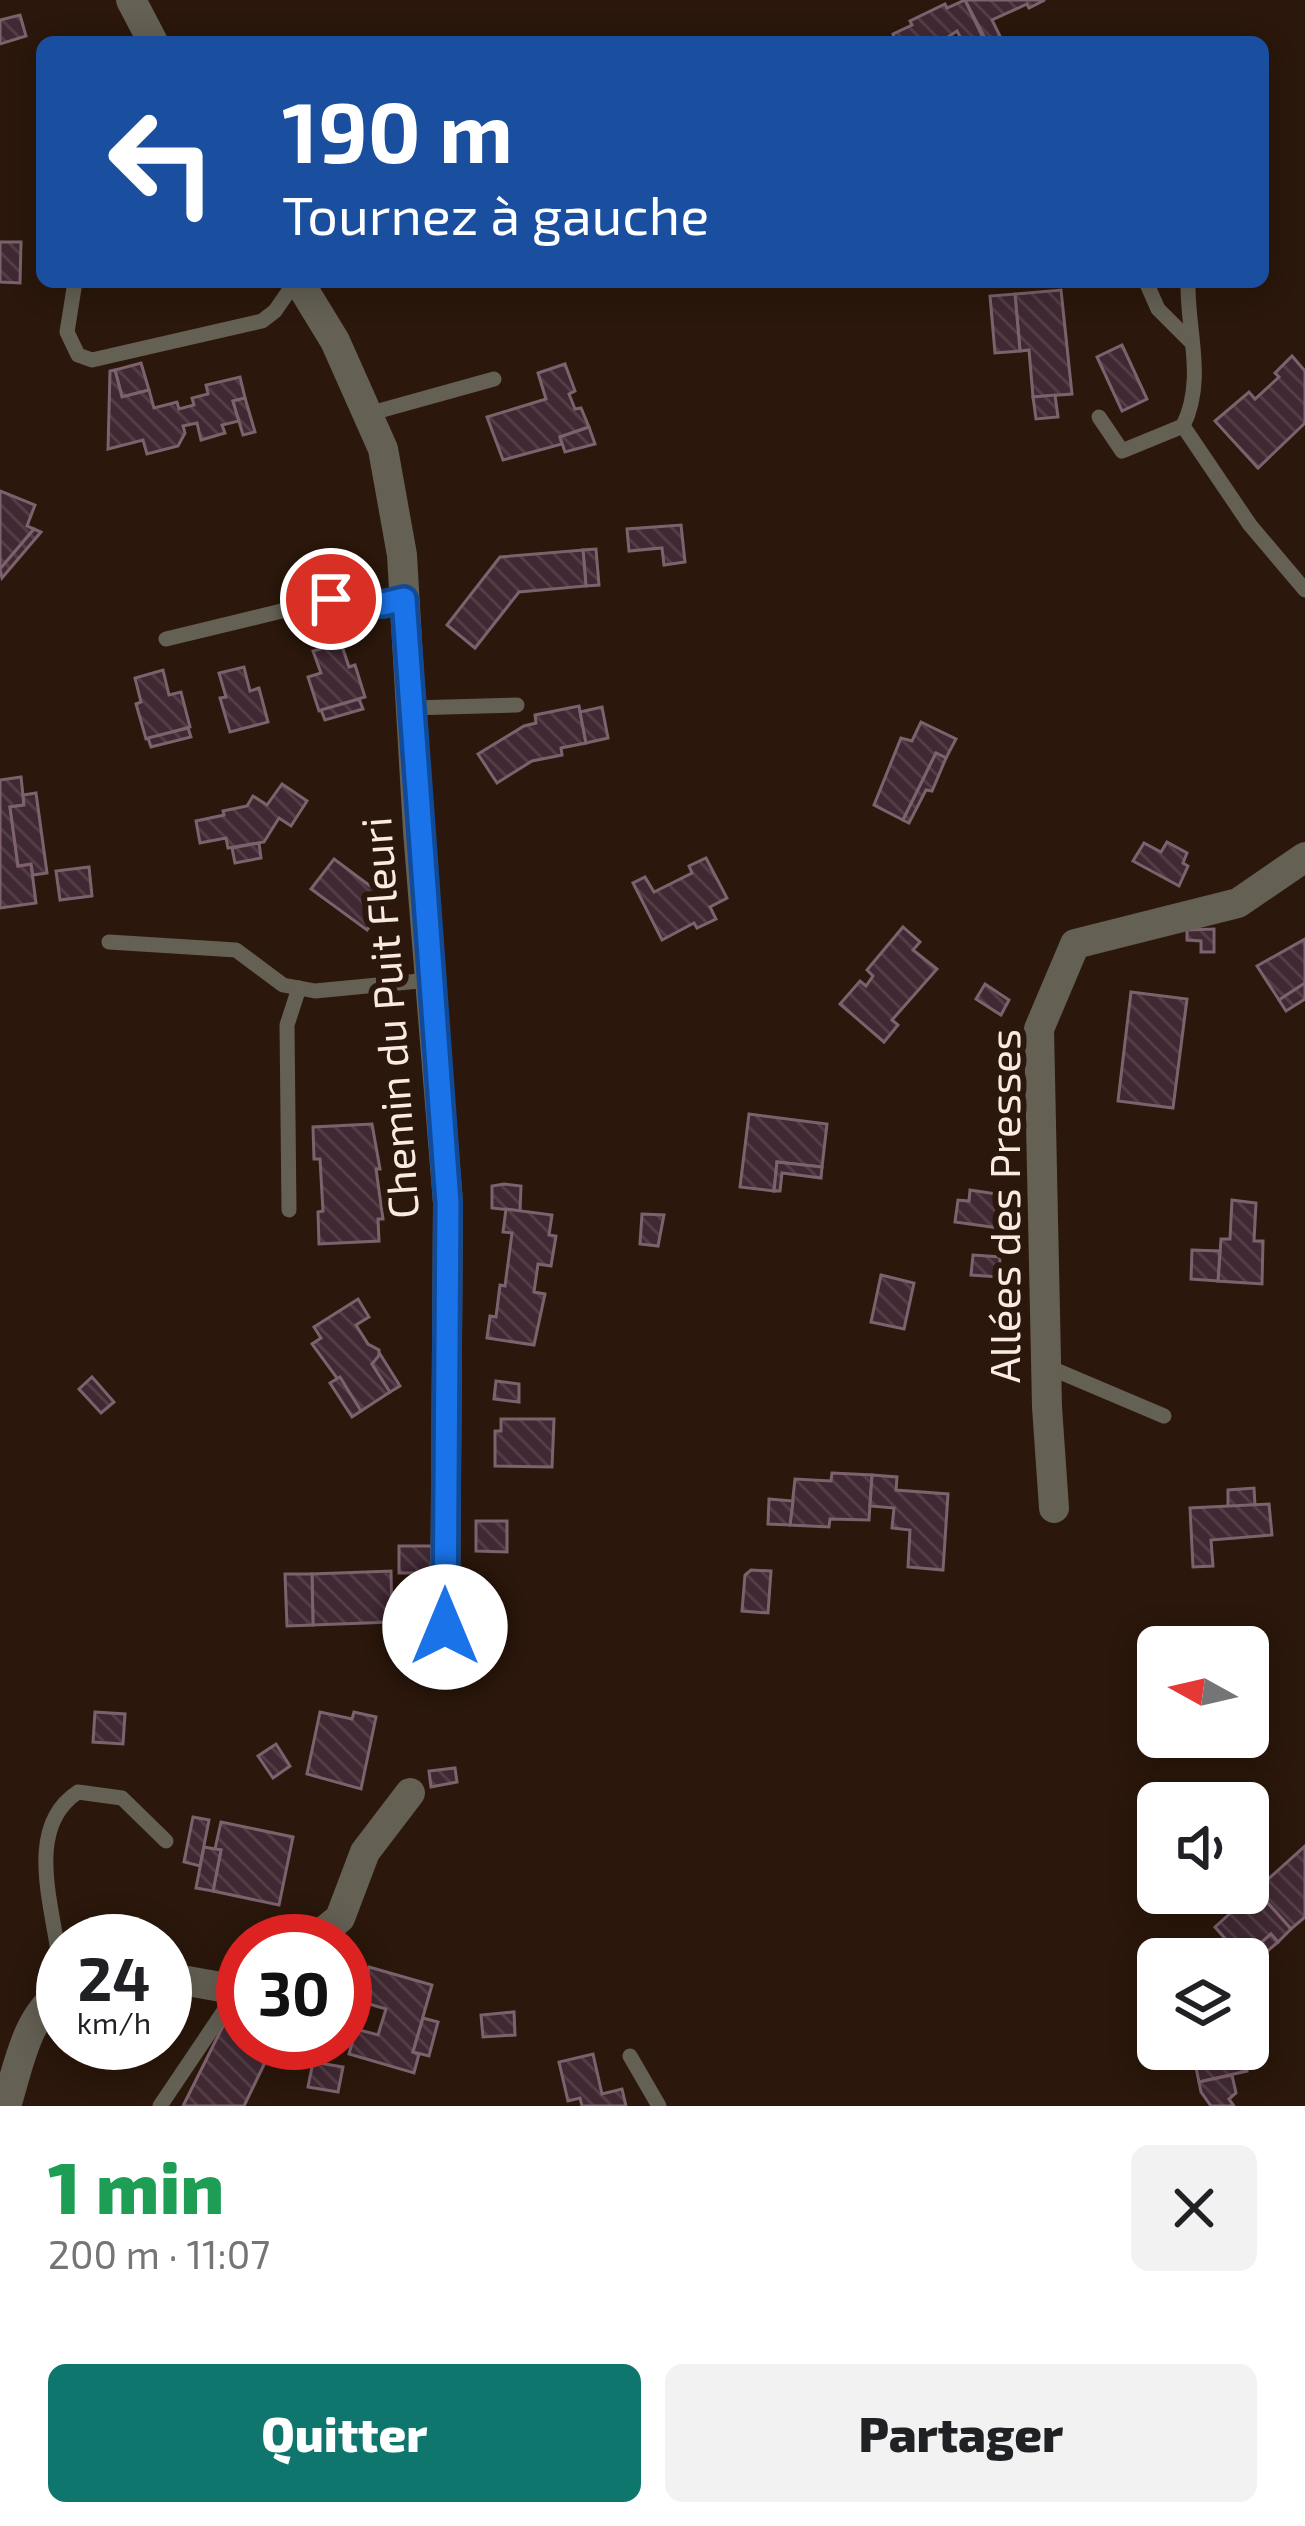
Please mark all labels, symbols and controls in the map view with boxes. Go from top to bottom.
text: 190 m [282,79,513,180]
icon: left [84,84,240,240]
text: Tournez à gauche [282,181,709,246]
pin [280,548,382,650]
icon: arrive [298,566,364,632]
street label: Chemin du Puit Fleuri [349,816,427,1221]
street label: Allées des Presses [978,1029,1028,1383]
position arrow [382,1564,508,1690]
north arrow [1137,1626,1269,1758]
map controls [1137,1626,1269,2070]
button: sound [1137,1782,1269,1914]
speed limit sign: 30 [216,1914,372,2070]
button: layers [1137,1938,1269,2070]
text: 24 [77,1941,151,2013]
text: km/h [77,2004,151,2040]
text: 1 min [48,2142,224,2228]
button: close [1131,2145,1257,2271]
text: 200 m · 11:07 [48,2230,270,2277]
button: Quitter [48,2364,641,2502]
button: Partager [665,2364,1257,2502]

